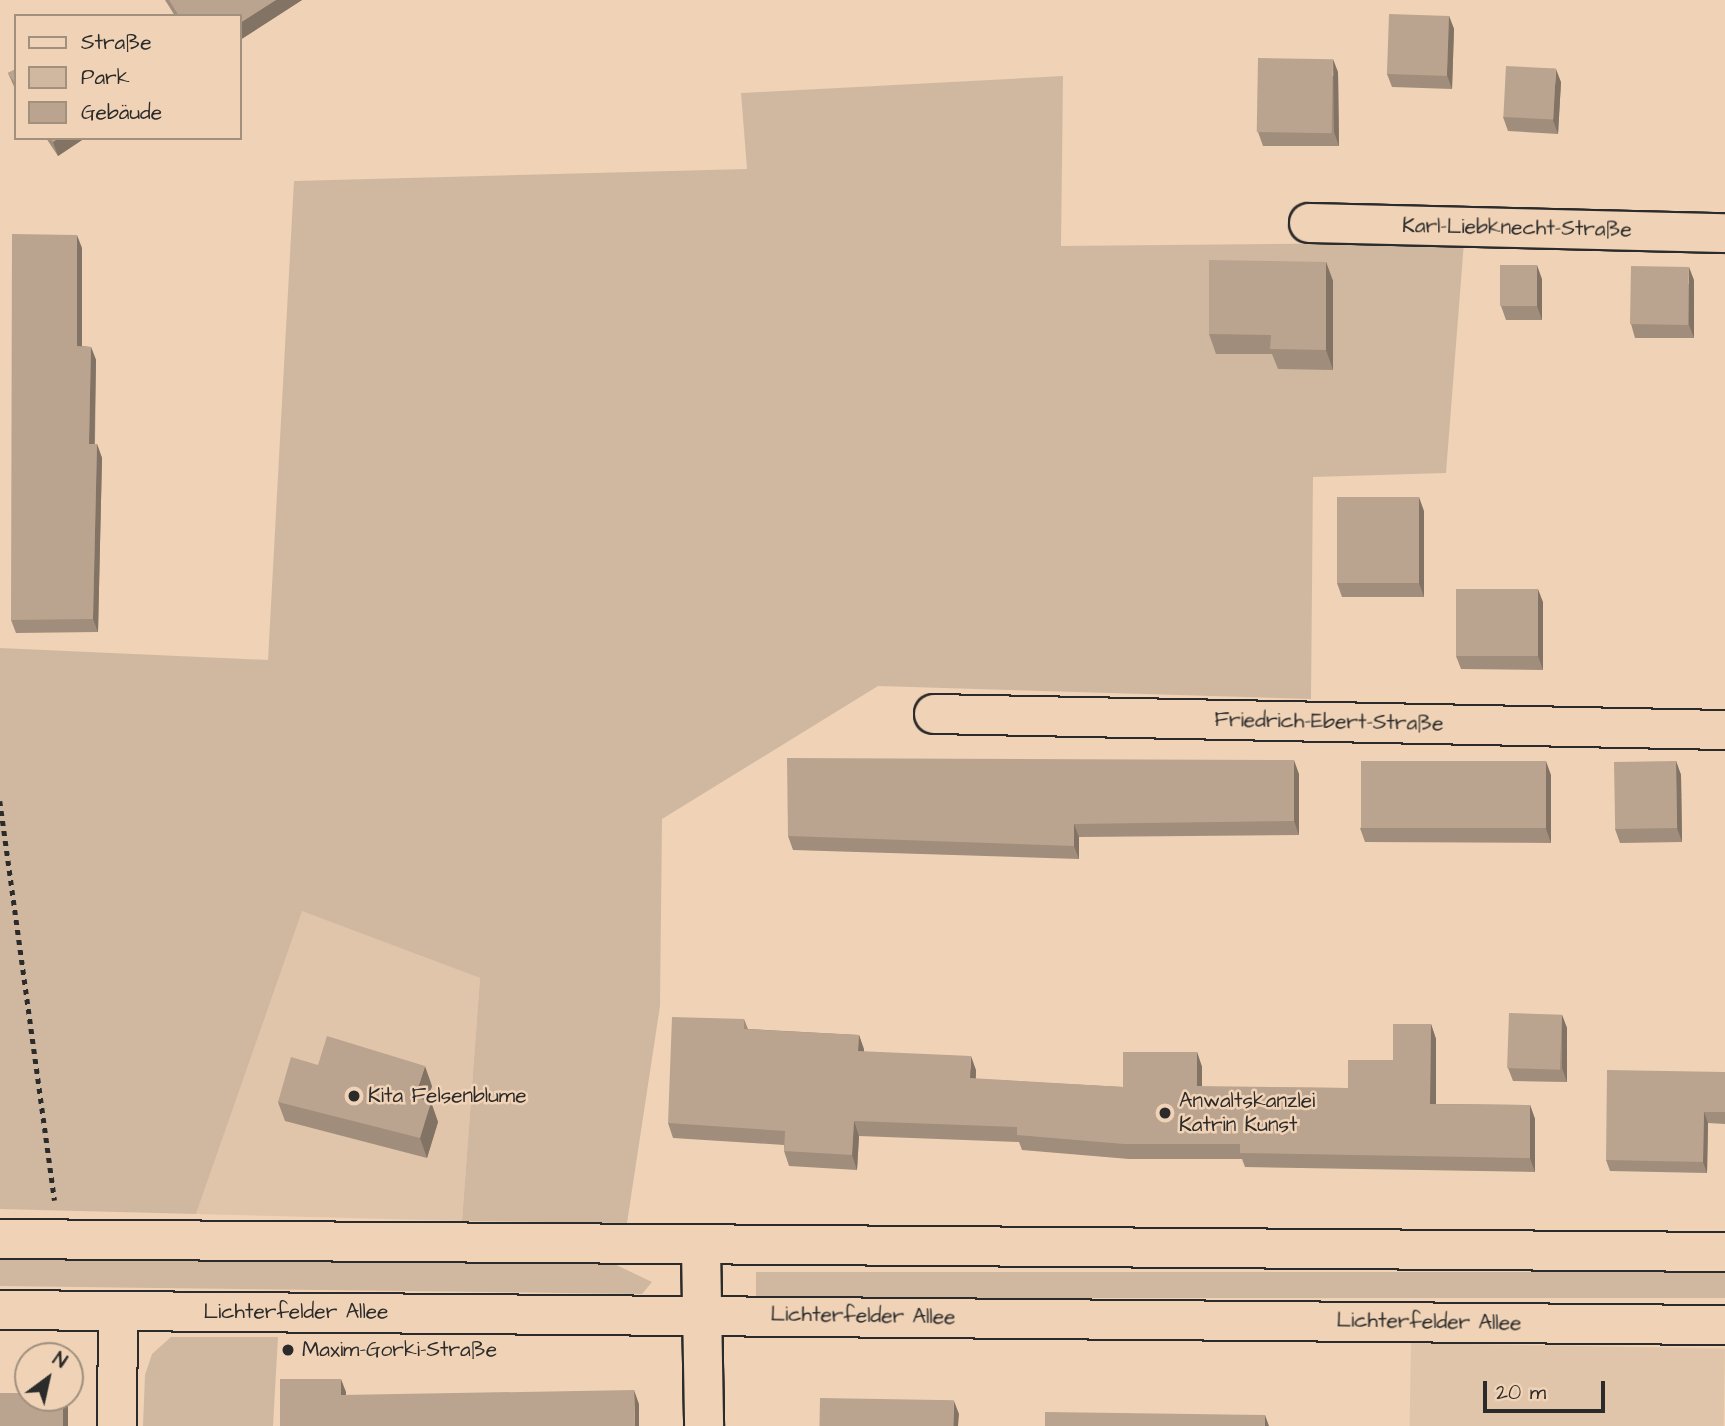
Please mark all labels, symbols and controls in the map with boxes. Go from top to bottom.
legend [14,14,242,140]
text: Straße [81,28,152,57]
text: Park [81,63,130,92]
text: Gebäude [81,98,162,127]
street label: Karl-Liebknecht-Straße [1402,213,1632,243]
street label: Friedrich-Ebert-Straße [1214,707,1444,737]
place label: Kita Felsenblume [368,1083,527,1109]
marker: Kita Felsenblume [346,1088,362,1104]
place label: Anwaltskanzlei Katrin Kunst [1179,1088,1315,1138]
marker: Anwaltskanzlei Katrin Kunst [1157,1105,1173,1121]
street label: Lichterfelder Allee [204,1299,388,1325]
street label: Lichterfelder Allee [770,1302,956,1330]
street label: Lichterfelder Allee [1336,1308,1522,1336]
place label: Maxim-Gorki-Straße [302,1337,497,1363]
north arrow [14,1342,84,1412]
marker: Maxim-Gorki-Straße [280,1342,296,1358]
text: N [47,1346,72,1375]
scale bar [1487,1366,1610,1410]
text: 20 m [1496,1378,1546,1407]

